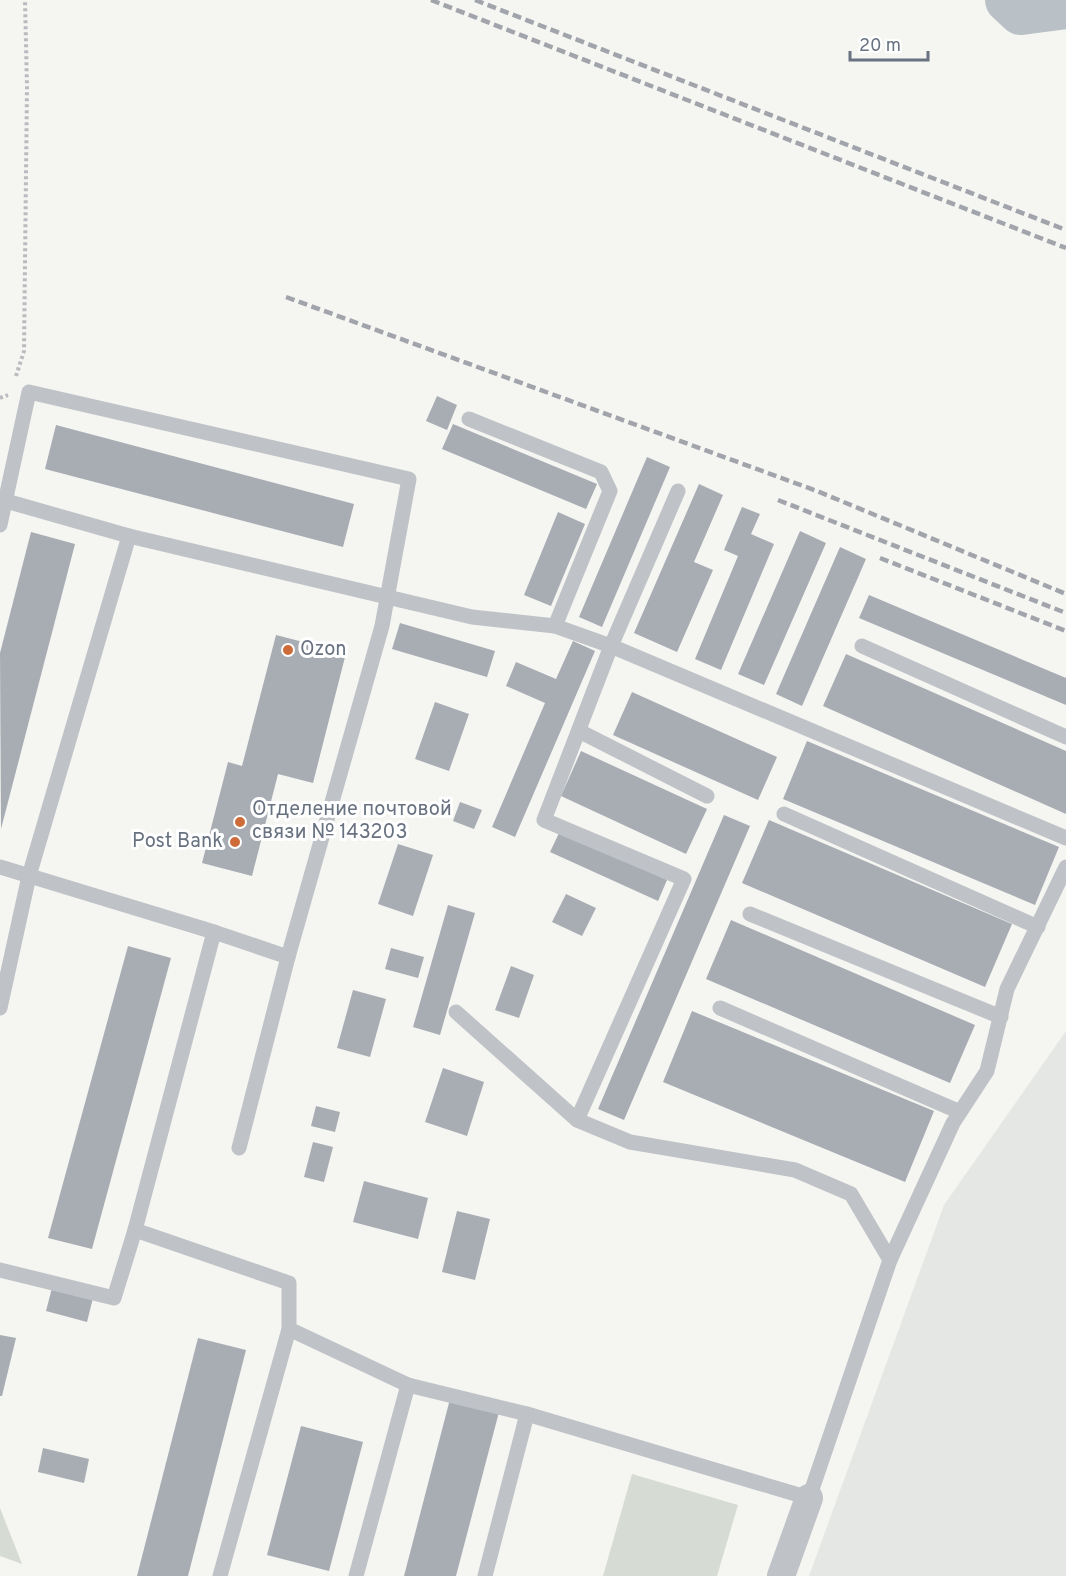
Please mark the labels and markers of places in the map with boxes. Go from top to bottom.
place label: Ozon [300,637,346,663]
marker: Ozon [281,643,295,657]
place label: Отделение почтовой связи № 143203 [252,797,452,846]
marker: Отделение почтовой связи № 143203 [233,815,247,829]
place label: Post Bank [132,829,223,855]
marker: Post Bank [228,835,242,849]

